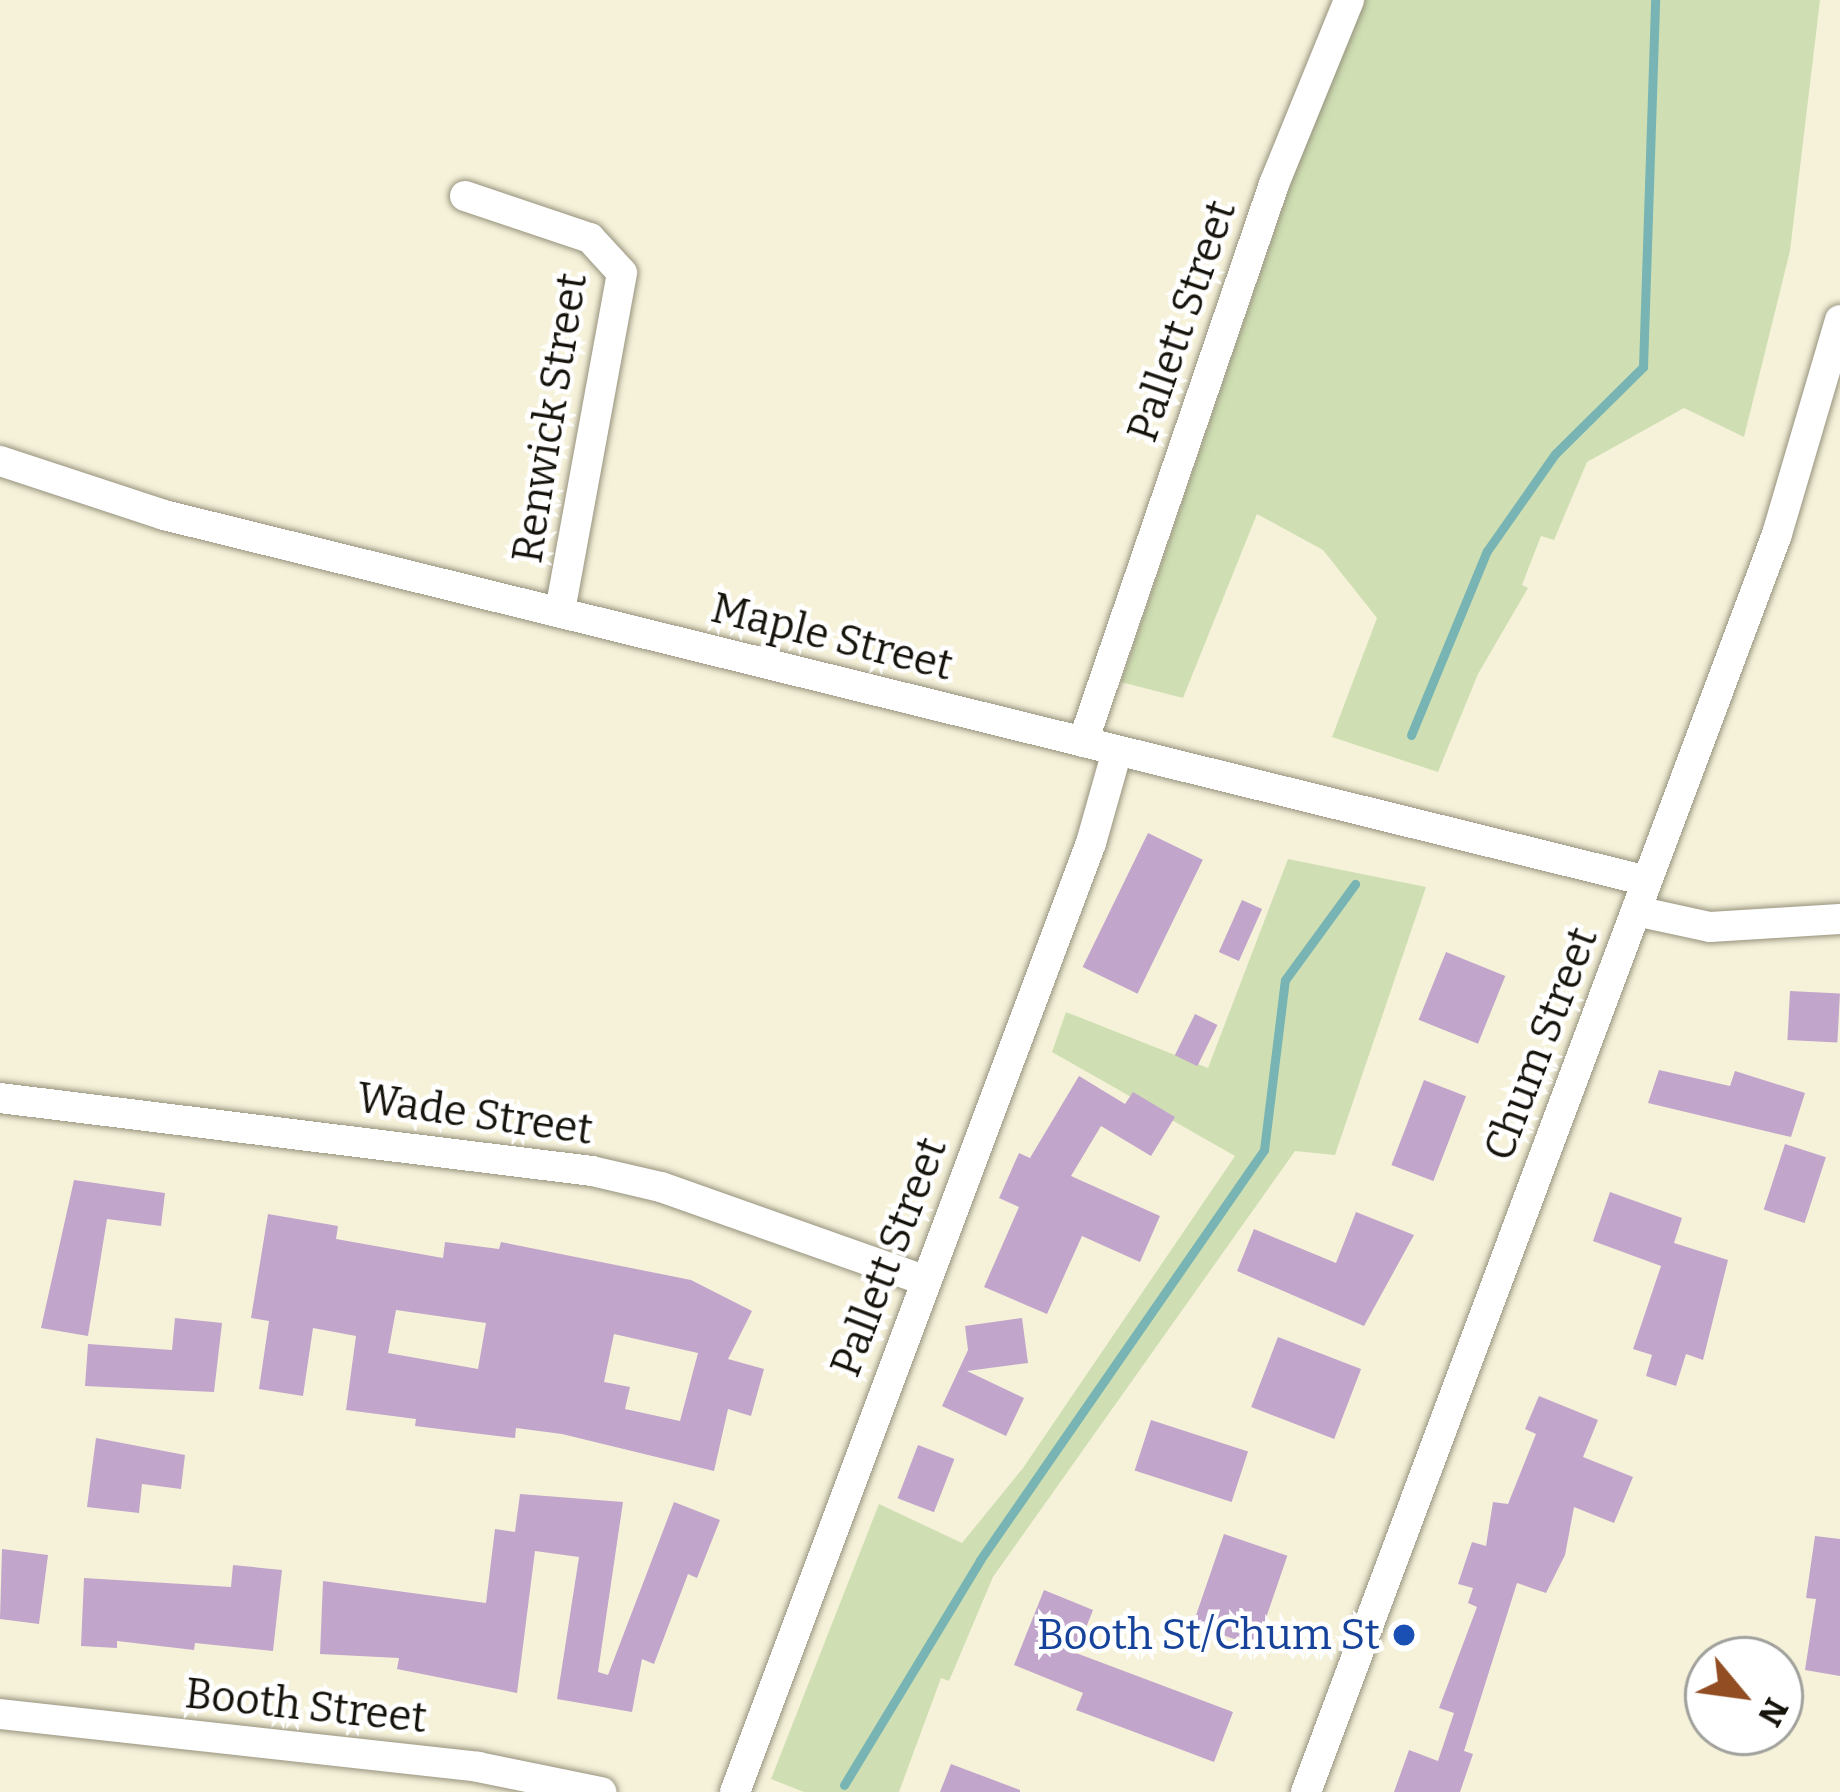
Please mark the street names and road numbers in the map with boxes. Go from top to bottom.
street label: Pallett Street [1117,194,1247,448]
street label: Renwick Street [502,270,598,566]
street label: Maple Street [706,583,958,691]
street label: Chum Street [1474,921,1608,1167]
street label: Wade Street [354,1073,596,1155]
street label: Pallett Street [820,1131,958,1383]
street label: Booth Street [183,1668,429,1744]

